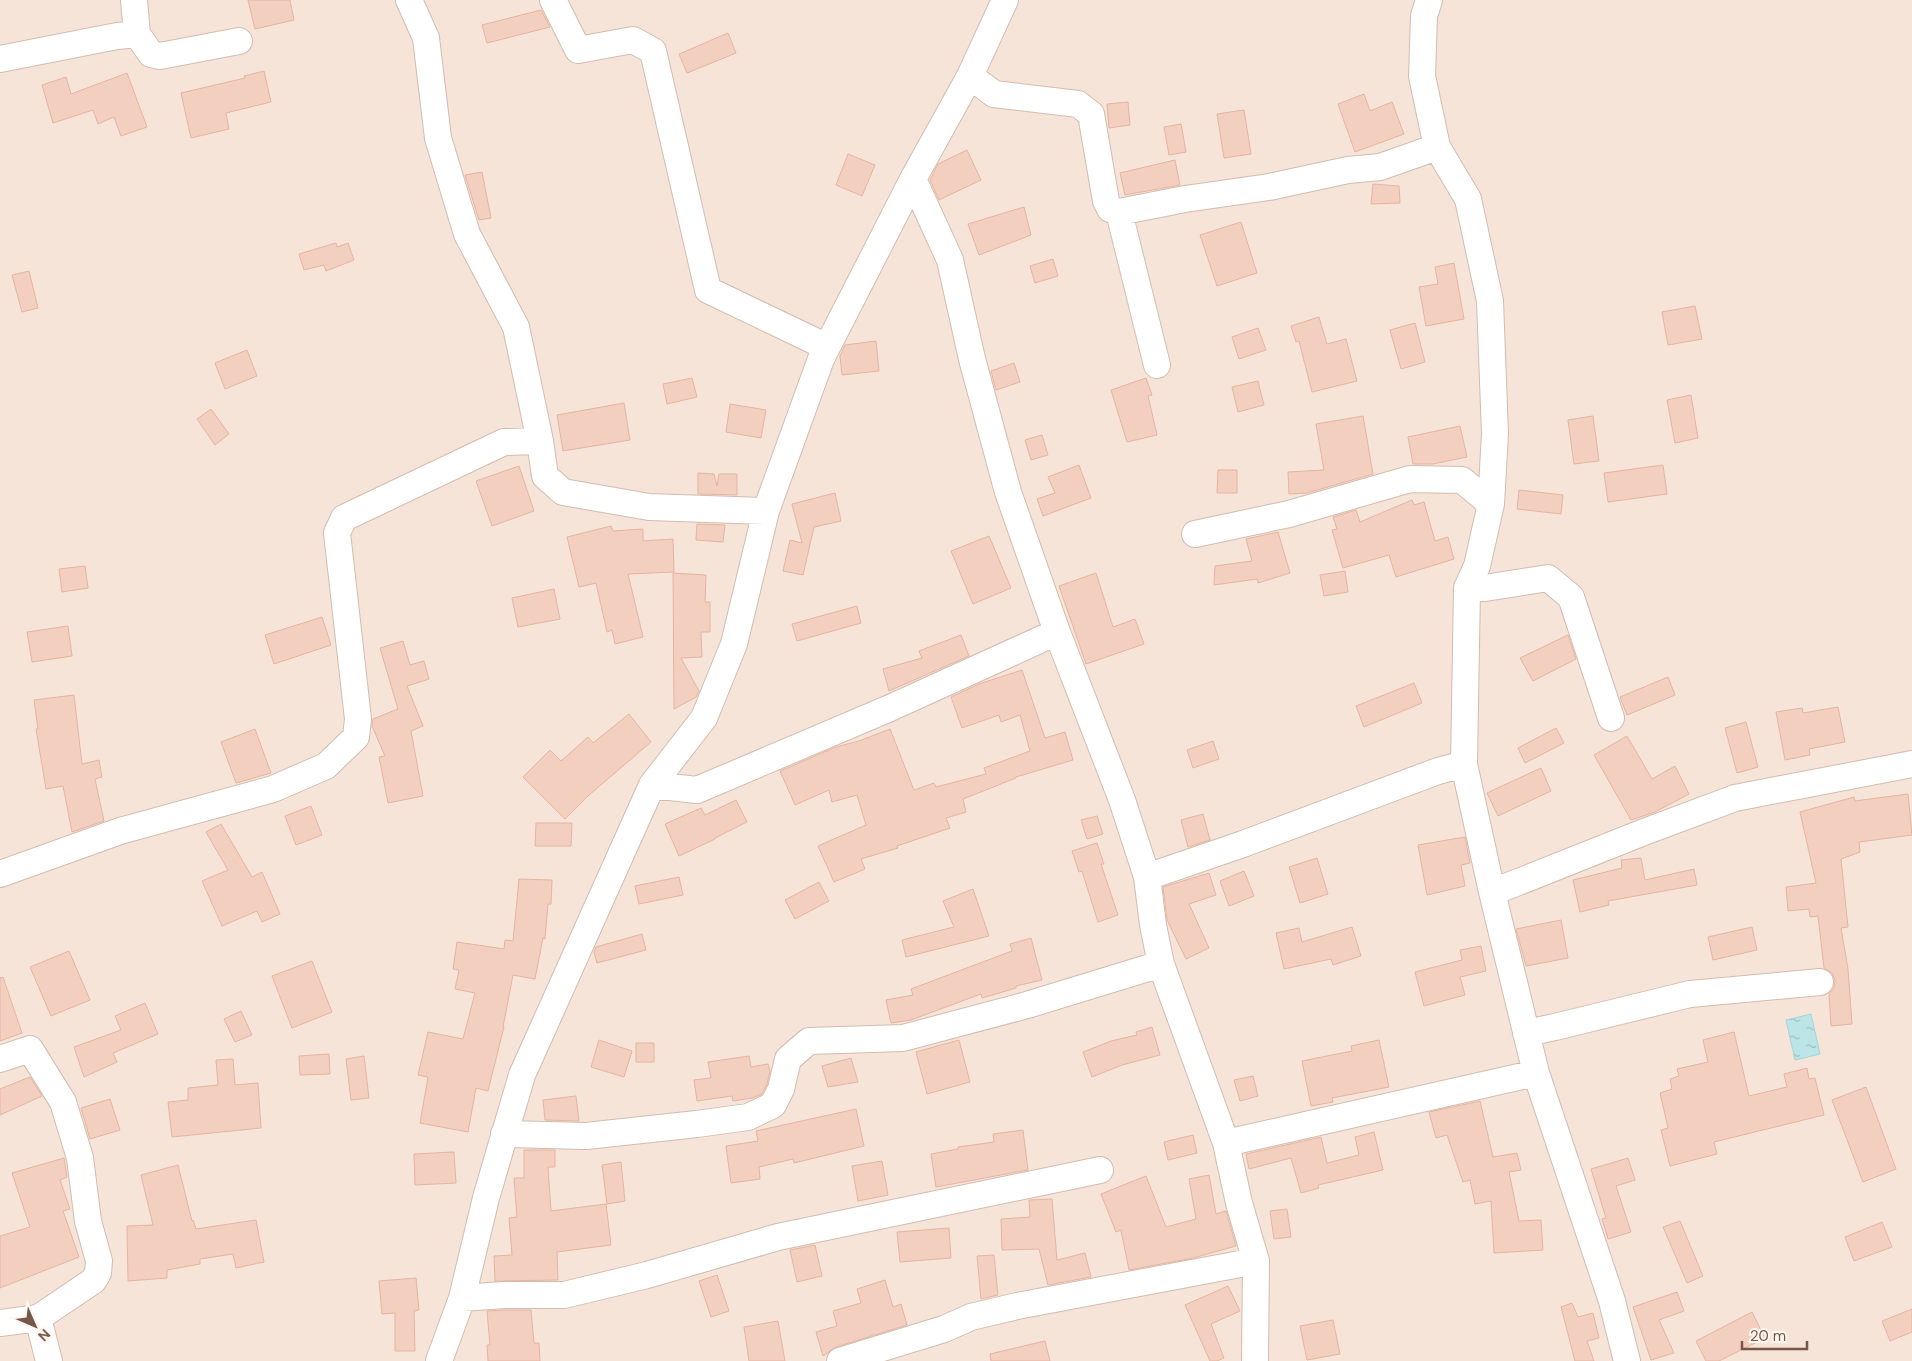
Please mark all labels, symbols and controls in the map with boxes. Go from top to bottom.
north arrow [10,1301,60,1351]
scale bar [1742,1318,1807,1350]
text: N [34,1325,54,1345]
text: 20 m [1750,1326,1786,1346]

